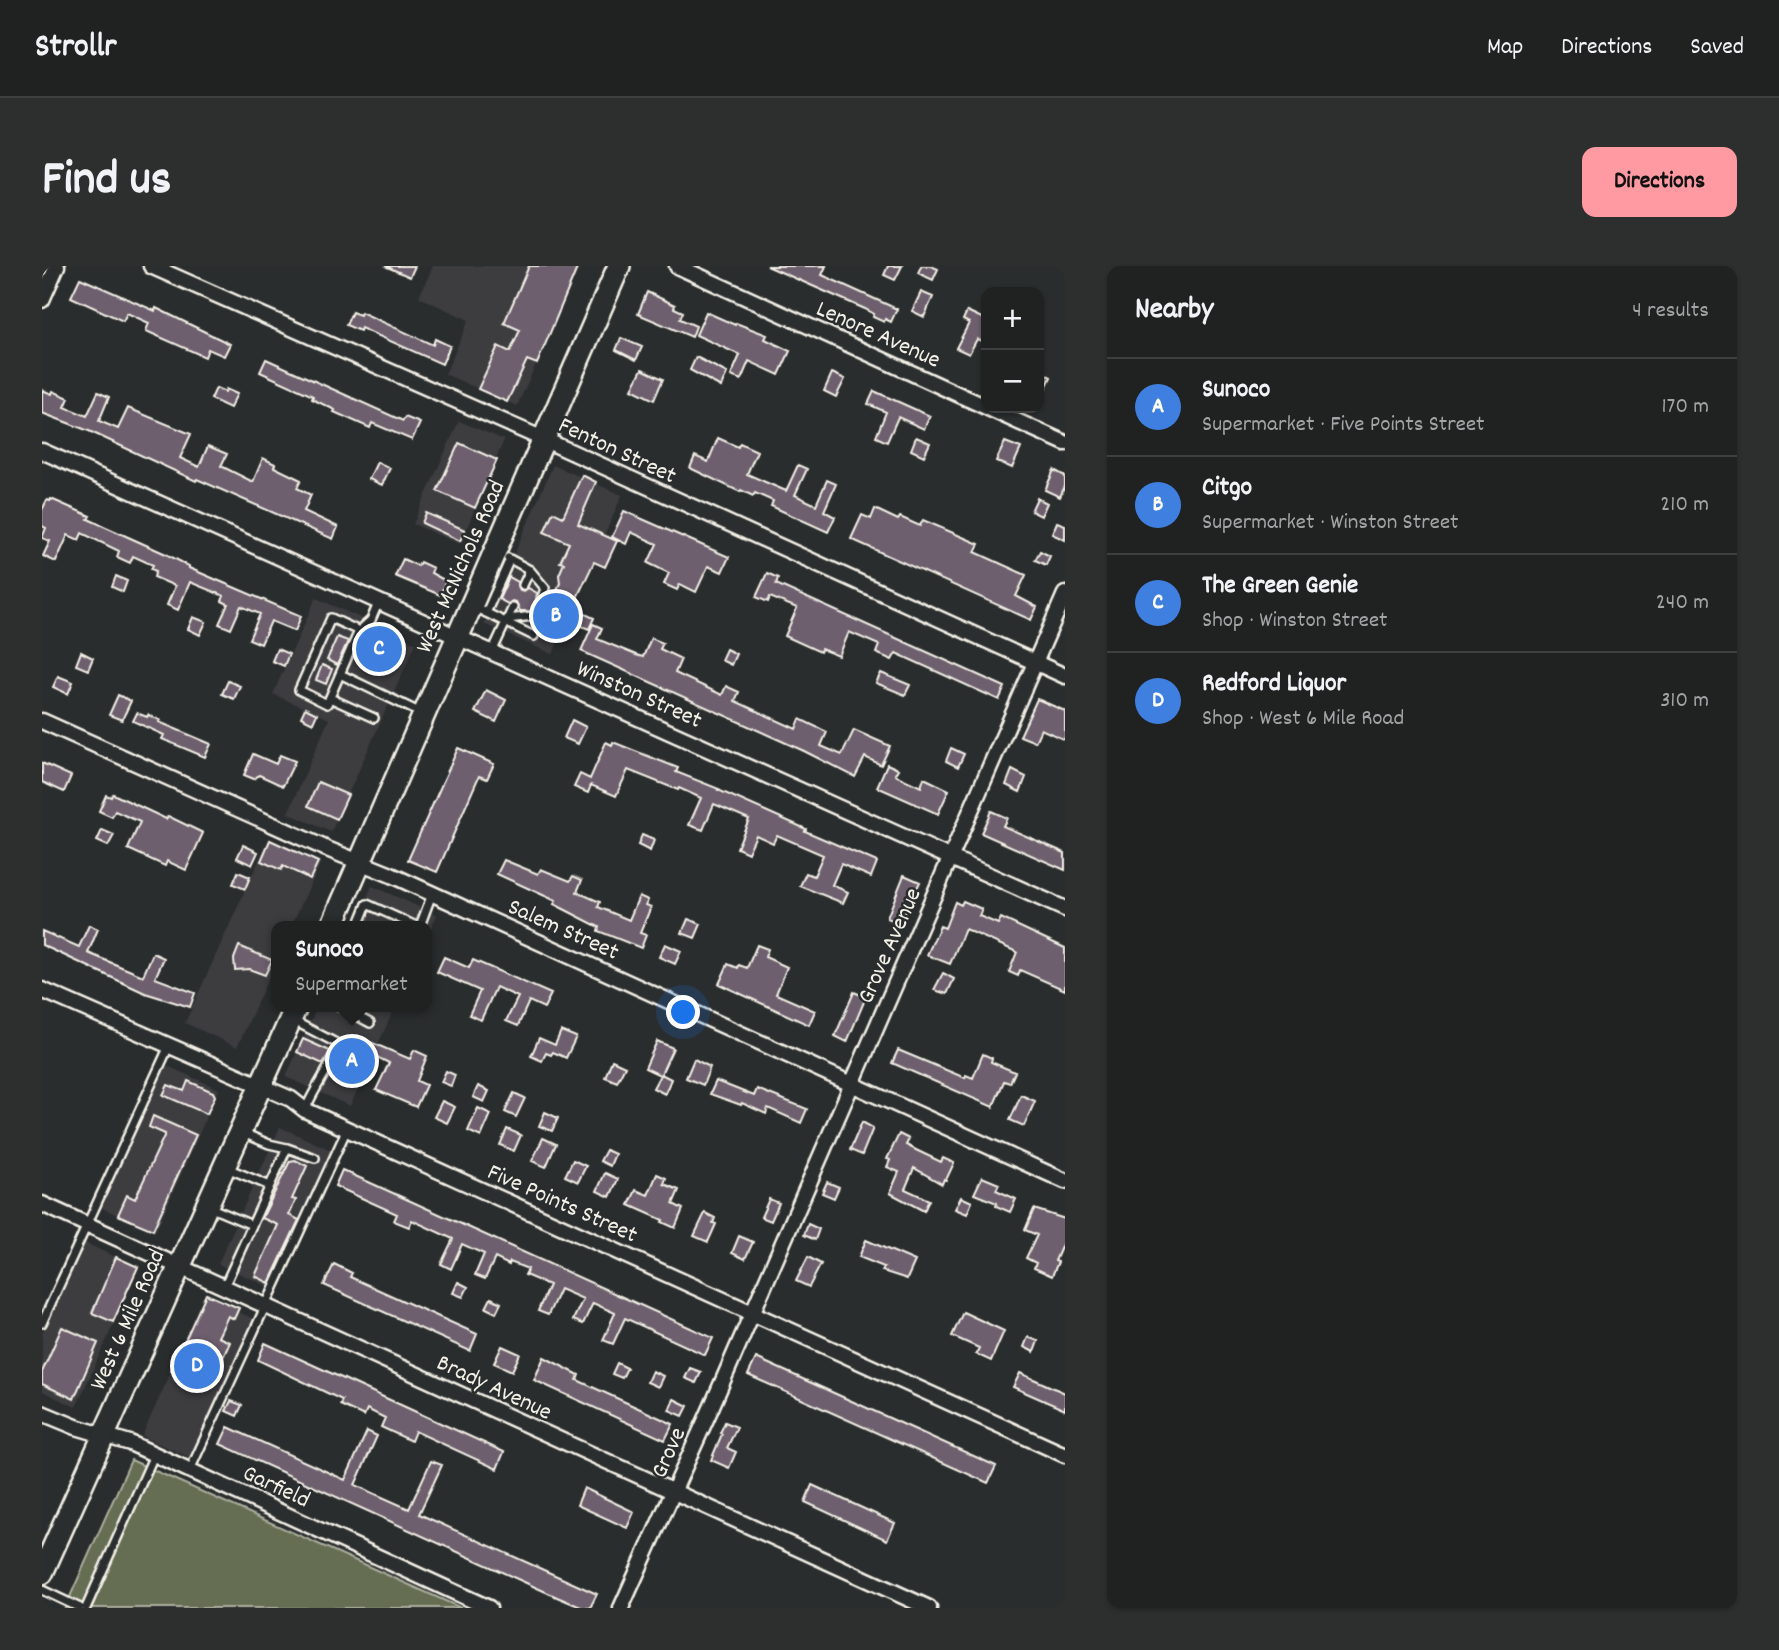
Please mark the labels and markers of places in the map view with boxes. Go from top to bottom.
pin: B [533,590,579,642]
pin: C [356,623,402,675]
pin: A [329,1035,375,1087]
pin: D [174,1340,220,1392]

